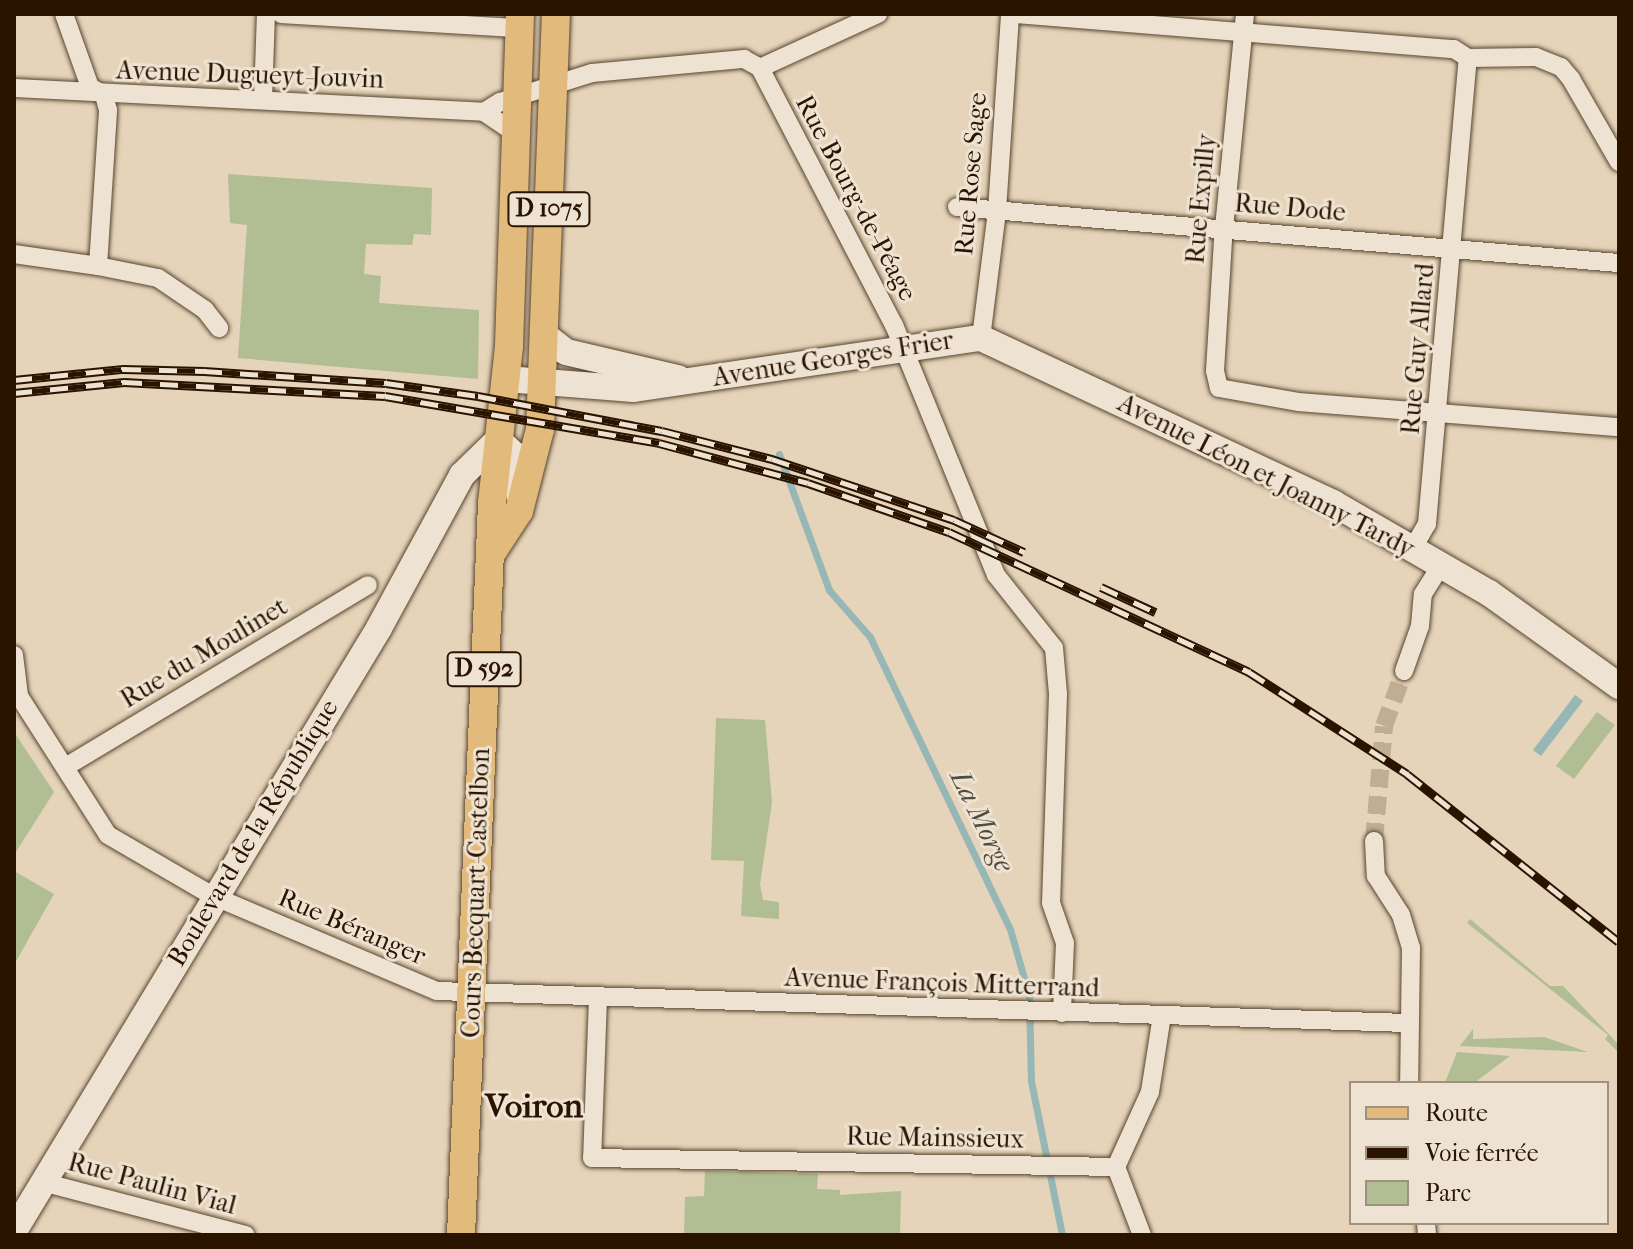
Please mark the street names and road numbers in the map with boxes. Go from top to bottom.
street label: Avenue Dugueyt-Jouvin [116,55,384,95]
street label: Rue Bourg-de-Péage [789,90,923,306]
street label: Rue Rose Sage [948,91,994,257]
street label: Rue Expilly [1180,133,1222,265]
street label: Rue Dode [1233,188,1347,228]
road number: D 1075 [507,189,591,229]
street label: Rue Guy Allard [1395,262,1441,436]
street label: Avenue Georges Frier [711,325,955,393]
street label: Avenue Léon et Joanny Tardy [1113,388,1419,564]
street label: Rue du Moulinet [115,591,293,715]
road number: D 592 [446,649,522,689]
street label: Boulevard de la République [161,694,345,972]
street label: Cours Becquart-Castelbon [455,748,497,1038]
street label: Rue Béranger [274,882,430,972]
street label: Avenue François Mitterrand [784,962,1100,1004]
street label: Rue Mainssieux [846,1121,1024,1155]
street label: Rue Paulin Vial [64,1147,240,1221]

